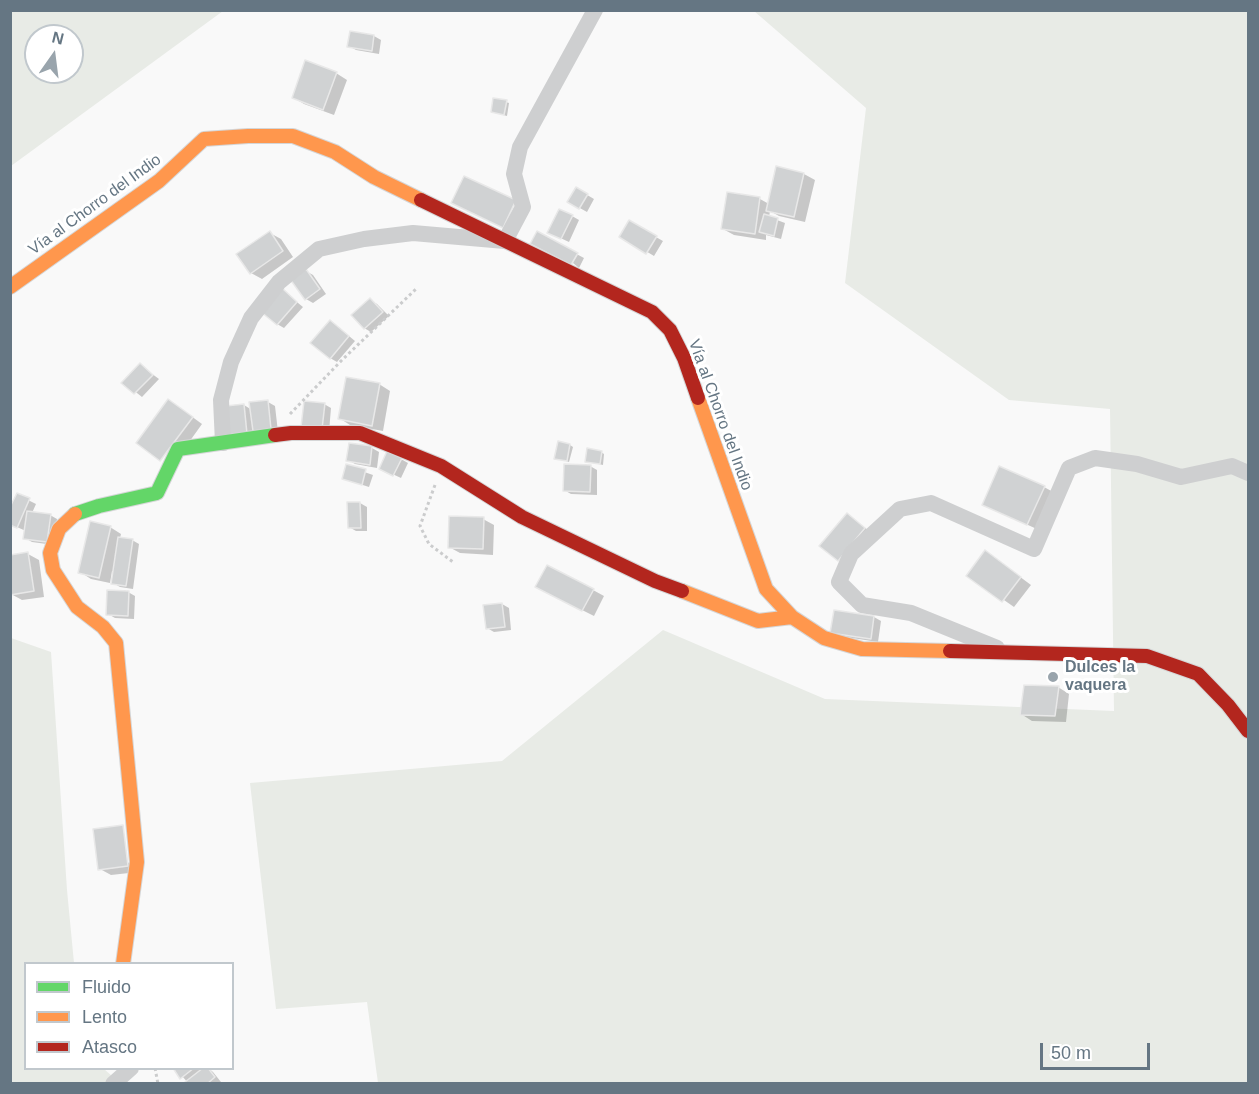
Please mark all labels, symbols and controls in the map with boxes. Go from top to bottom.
north arrow [24,24,84,84]
text: N [50,28,66,48]
street label: Vía al Chorro del Indio [25,150,165,260]
street label: Vía al Chorro del Indio [684,337,756,493]
place label: Dulces la vaquera [1065,658,1135,696]
marker: Dulces la vaquera [1046,670,1060,684]
legend [24,962,234,1070]
text: Fluido [82,977,131,997]
text: Lento [82,1007,127,1027]
scale bar [1043,1031,1152,1069]
text: Atasco [82,1037,137,1057]
text: 50 m [1051,1043,1091,1063]

